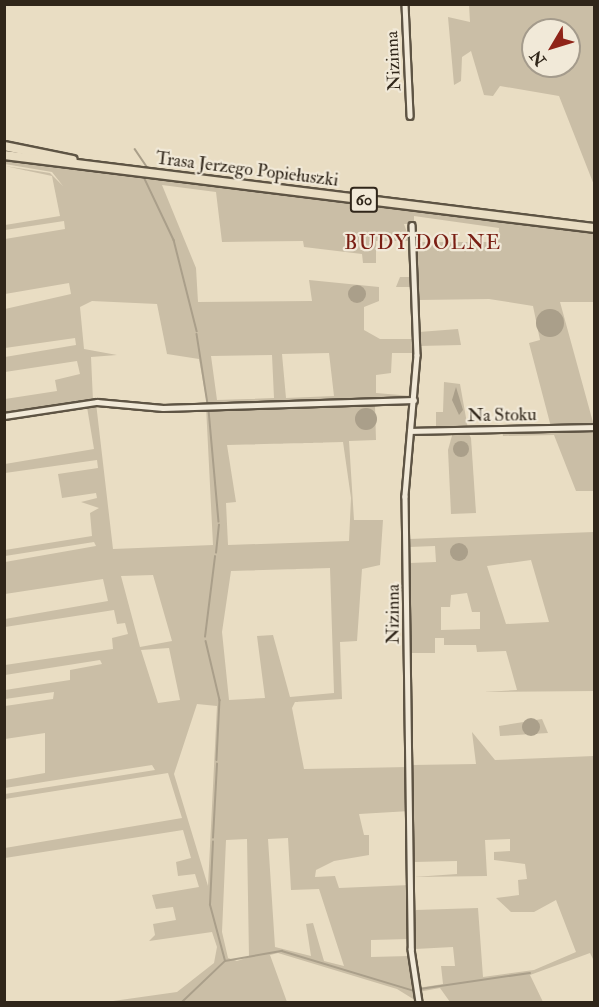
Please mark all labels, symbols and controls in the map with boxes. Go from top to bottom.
north arrow [521,18,581,78]
street label: Nizinna [382,30,406,92]
text: N [526,46,551,70]
street label: Trasa Jerzego Popiełuszki [155,148,339,192]
road number: 60 [349,187,379,213]
district label: BUDY DOLNE [344,230,502,254]
street label: Na Stoku [467,405,537,427]
street label: Nizinna [383,584,405,644]

